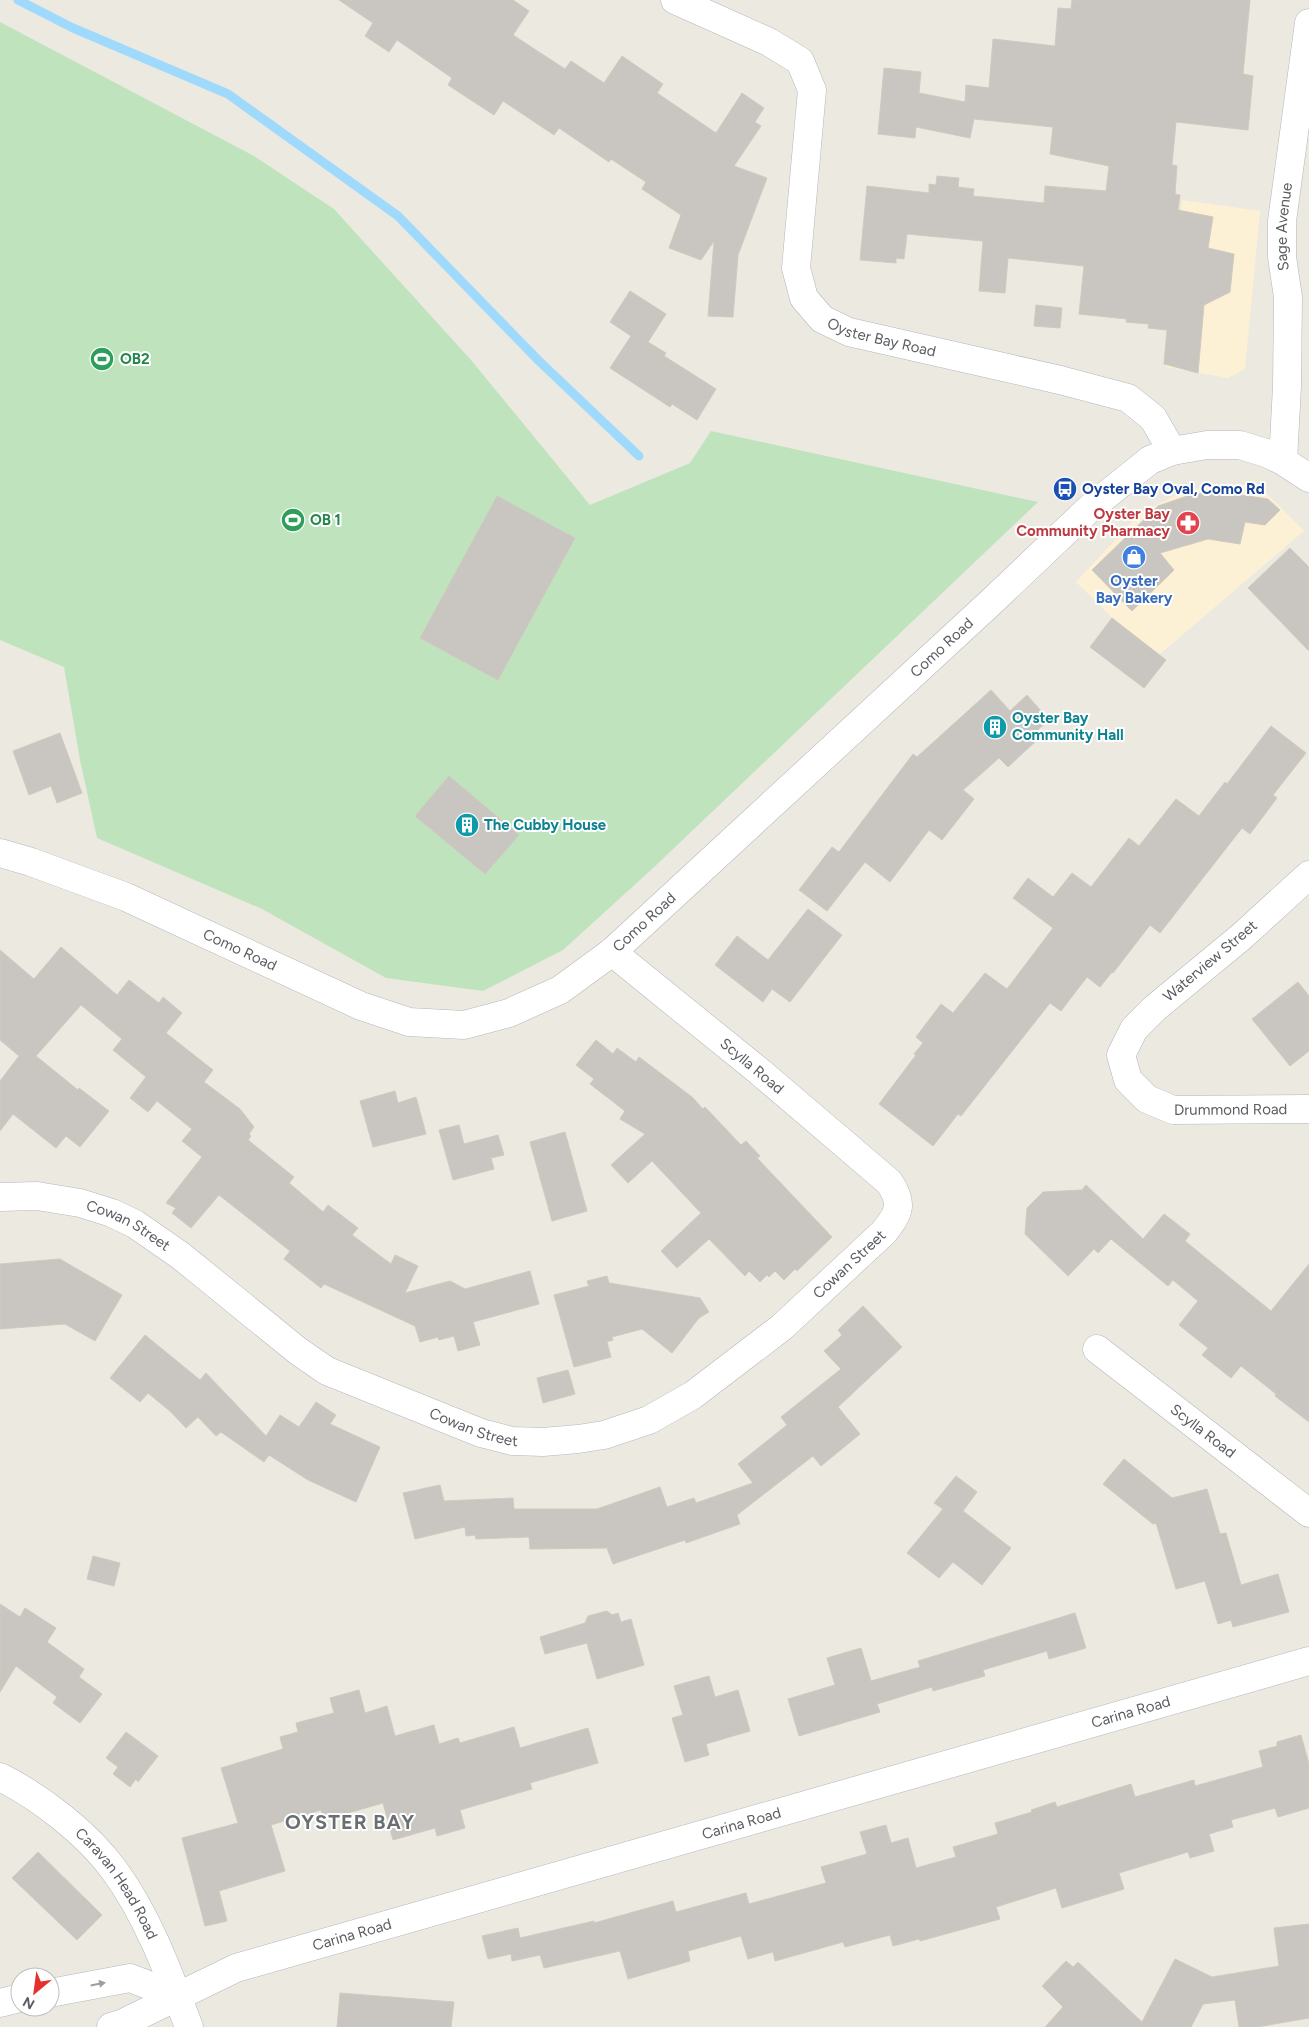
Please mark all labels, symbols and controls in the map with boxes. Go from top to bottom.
street label: Sage Avenue [1273,182,1296,272]
street label: Oyster Bay Road [824,314,938,361]
sports icon: OB2 [89,346,115,372]
place label: OB2 [120,350,150,368]
bus stop icon: Oyster Bay Oval, Como Rd [1052,476,1078,502]
place label: Oyster Bay Oval, Como Rd [1082,480,1265,498]
place label: Oyster Bay Community Pharmacy [1016,505,1170,540]
sports icon: OB 1 [280,507,306,533]
pharmacy icon: Oyster Bay Community Pharmacy [1175,510,1201,536]
place label: OB 1 [310,511,341,529]
shop icon: Oyster Bay Bakery [1121,544,1147,570]
place label: Oyster Bay Bakery [1096,572,1173,607]
street label: Como Road [907,614,977,681]
place label: Oyster Bay Community Hall [1012,709,1124,744]
building icon: Oyster Bay Community Hall [982,714,1008,740]
building icon: The Cubby House [454,812,480,838]
place label: The Cubby House [484,816,607,834]
street label: Como Road [609,889,679,956]
street label: Waterview Street [1159,916,1261,1006]
street label: Como Road [200,925,280,975]
street label: Scylla Road [717,1034,787,1098]
street label: Drummond Road [1174,1100,1287,1119]
street label: Cowan Street [84,1197,174,1255]
street label: Cowan Street [809,1226,890,1303]
street label: Scylla Road [1167,1400,1239,1462]
street label: Cowan Street [427,1404,518,1450]
street label: Carina Road [1089,1692,1172,1732]
street label: Carina Road [700,1804,783,1843]
district label: OYSTER BAY [285,1810,415,1834]
street label: Caravan Head Road [72,1824,162,1942]
street label: Carina Road [310,1915,394,1955]
north arrow [10,1967,60,2017]
one-way arrow [90,1979,106,1987]
text: N [20,1993,38,2013]

